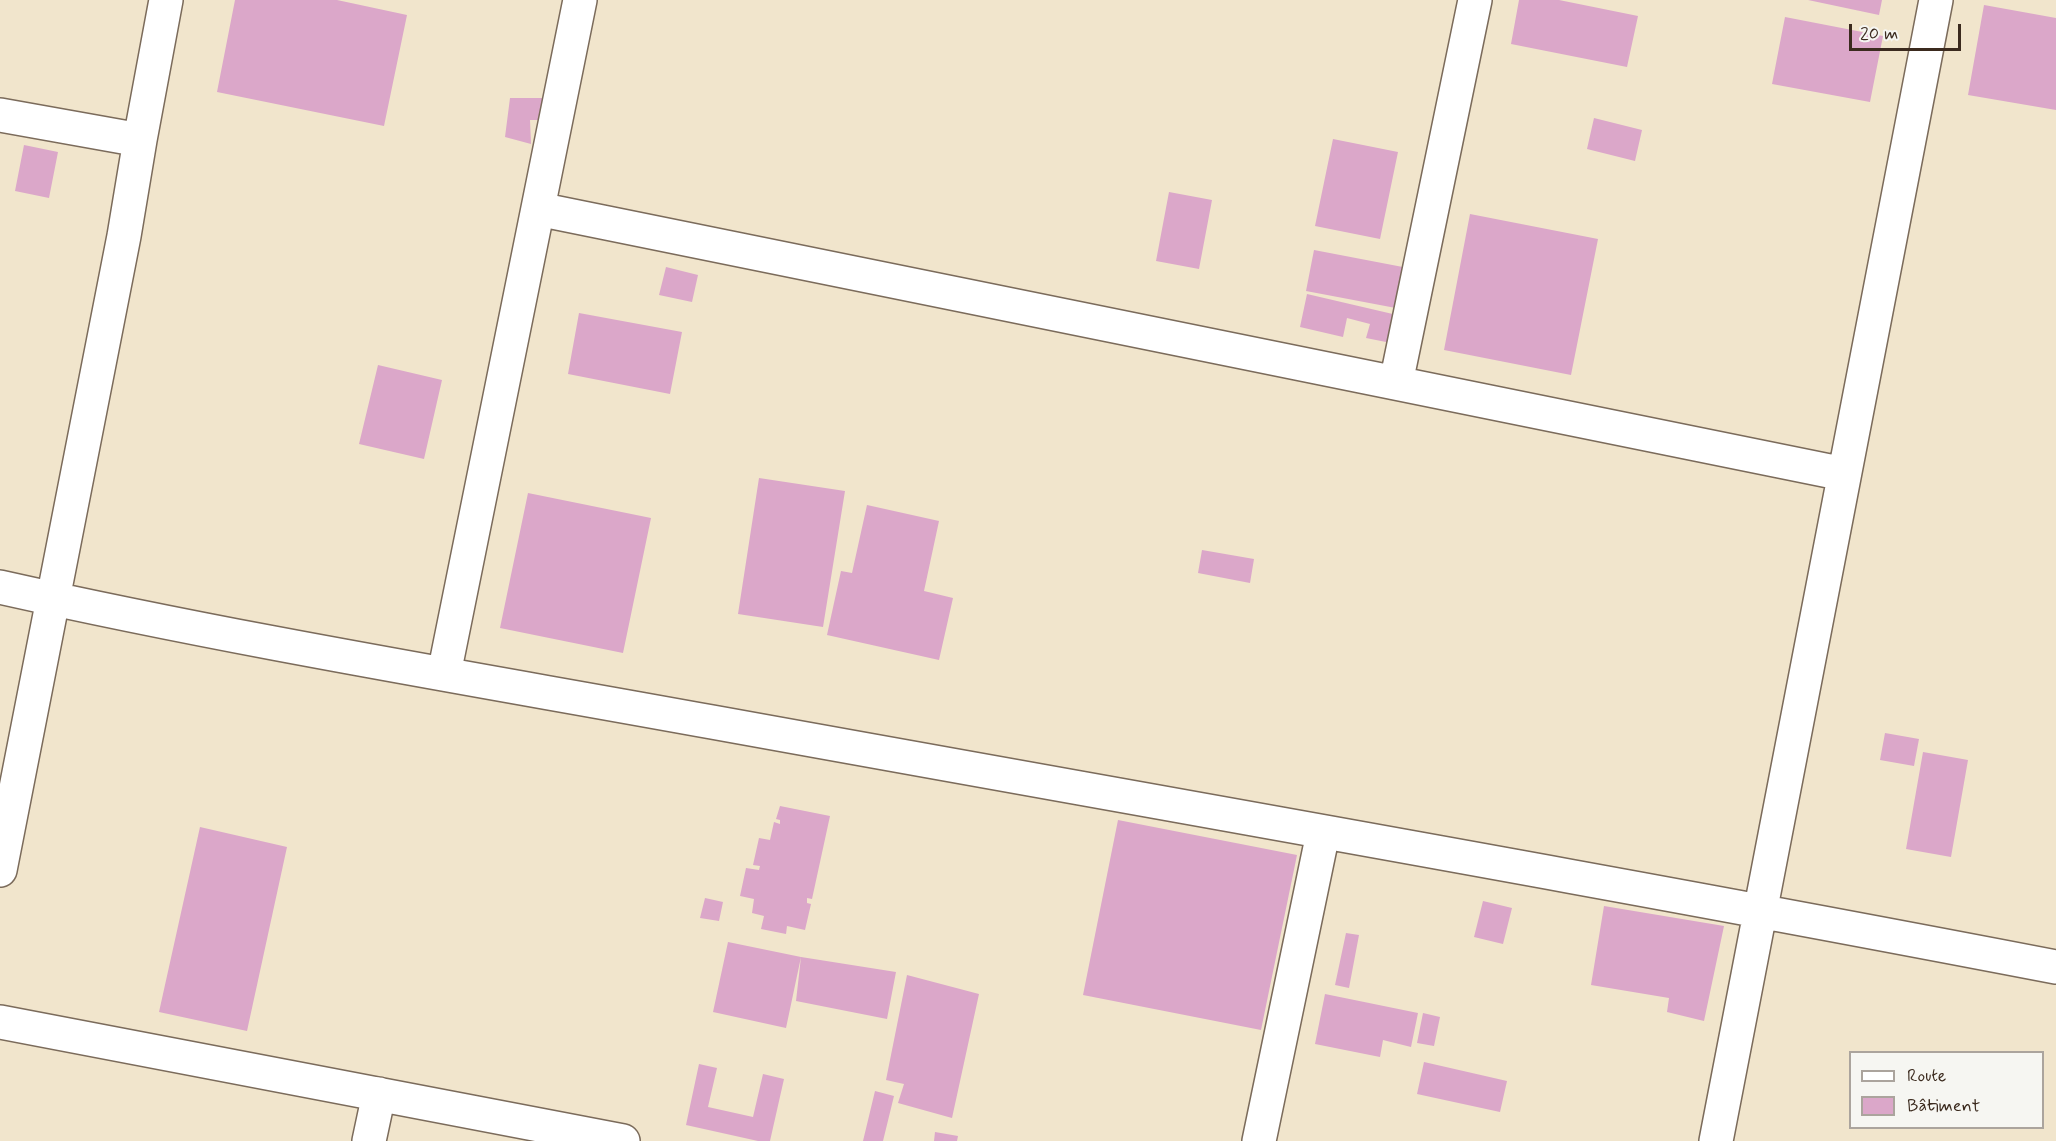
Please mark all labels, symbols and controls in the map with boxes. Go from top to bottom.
scale bar [1852,12,1964,50]
text: 20 m [1860,22,1898,46]
legend [1849,1051,2044,1129]
text: Route [1907,1064,1946,1088]
text: Bâtiment [1907,1094,1980,1118]

